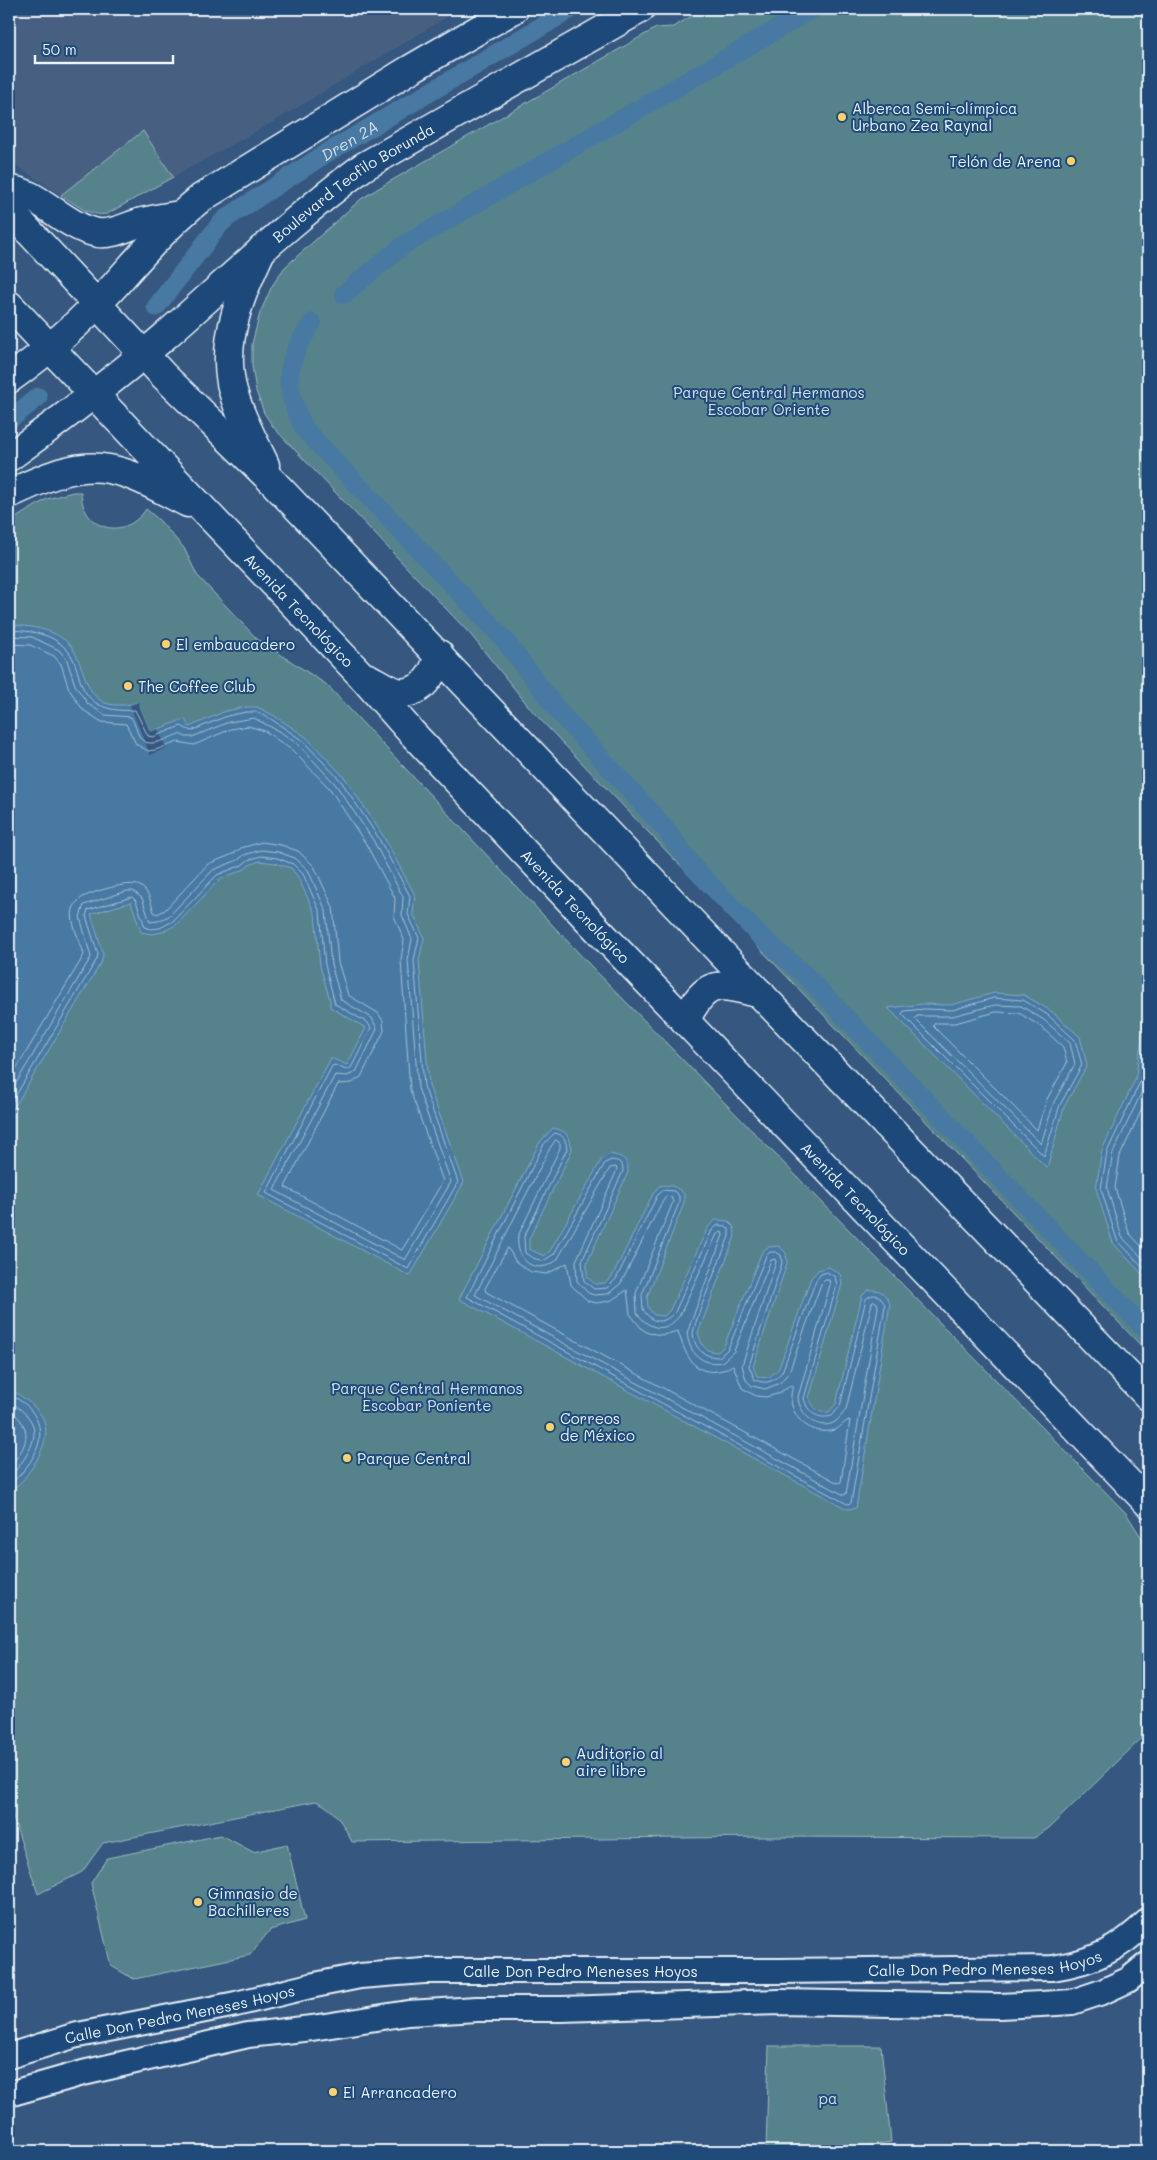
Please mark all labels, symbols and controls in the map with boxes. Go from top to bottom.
scale bar [35,32,172,64]
text: 50 m [42,39,77,59]
place label: Alberca Semi-olímpica Urbano Zea Raynal [852,98,1017,135]
marker: Alberca Semi-olímpica Urbano Zea Raynal [836,111,848,123]
water label: Dren 2A [317,115,381,165]
street label: Boulevard Teofilo Borunda [268,119,438,246]
place label: Telón de Arena [949,151,1061,171]
marker: Telón de Arena [1065,155,1077,167]
park label: Parque Central Hermanos Escobar Oriente [673,382,865,419]
street label: Avenida Tecnológico [240,549,358,671]
place label: El embaucadero [176,634,295,654]
marker: El embaucadero [160,638,172,650]
place label: The Coffee Club [138,676,256,696]
marker: The Coffee Club [122,680,134,692]
street label: Avenida Tecnológico [517,845,635,967]
street label: Avenida Tecnológico [797,1137,915,1260]
park label: Parque Central Hermanos Escobar Poniente [331,1378,523,1415]
place label: Correos de México [560,1408,635,1445]
marker: Correos de México [544,1421,556,1433]
place label: Parque Central [357,1448,471,1468]
marker: Parque Central [341,1452,353,1464]
place label: Auditorio al aire libre [576,1743,663,1780]
marker: Auditorio al aire libre [560,1756,572,1768]
place label: Gimnasio de Bachilleres [208,1883,298,1920]
marker: Gimnasio de Bachilleres [192,1896,204,1908]
street label: Calle Don Pedro Meneses Hoyos [868,1946,1105,1980]
street label: Calle Don Pedro Meneses Hoyos [463,1961,698,1981]
street label: Calle Don Pedro Meneses Hoyos [62,1980,297,2048]
place label: El Arrancadero [343,2082,457,2102]
marker: El Arrancadero [327,2086,339,2098]
park label: pa [819,2088,837,2108]

